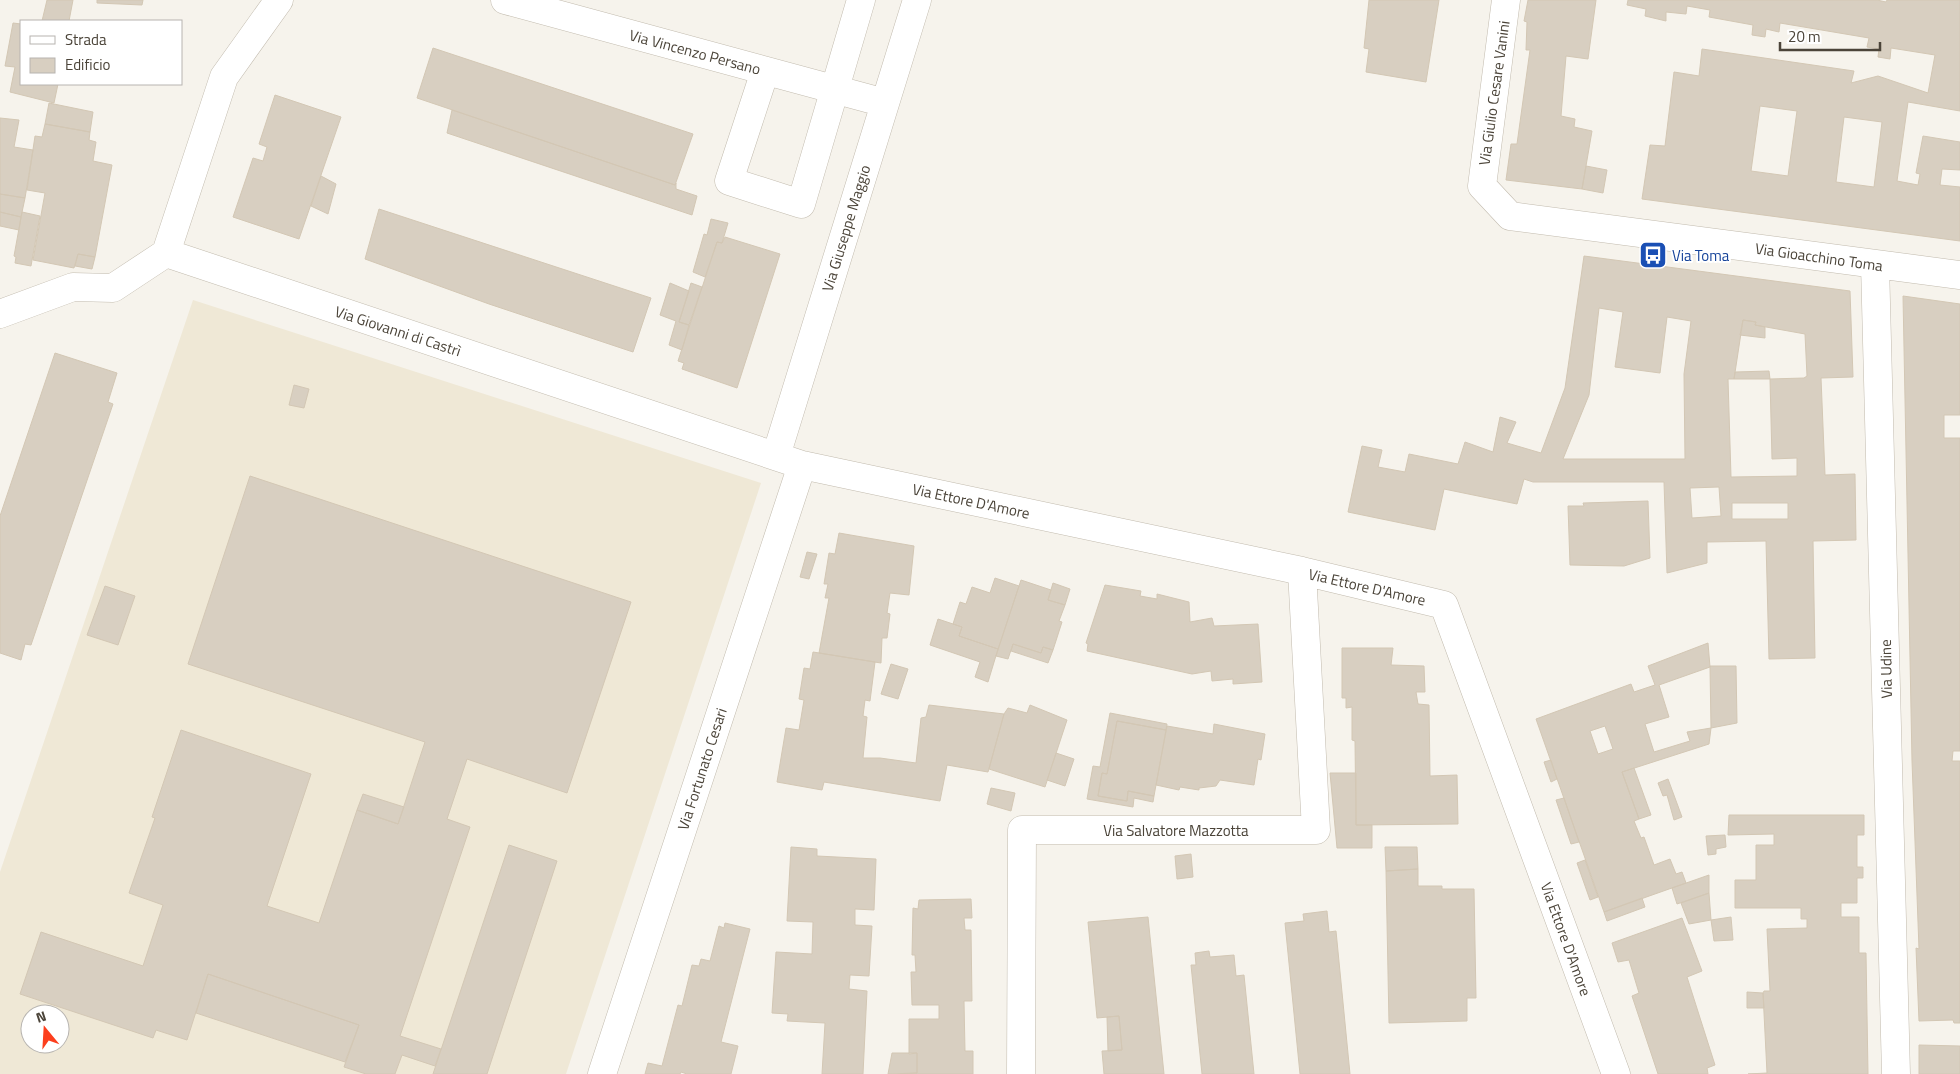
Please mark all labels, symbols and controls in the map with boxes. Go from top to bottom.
street label: Via Giulio Cesare Vanini [1472,19,1516,167]
legend [20,20,182,85]
scale bar [1780,20,1880,52]
street label: Via Vincenzo Persano [627,23,763,81]
text: 20 m [1788,25,1821,48]
text: Strada [65,28,107,51]
text: Edificio [65,53,110,76]
street label: Via Giuseppe Maggio [816,162,876,294]
street label: Via Gioacchino Toma [1754,237,1885,277]
bus stop icon: Via Toma [1638,240,1668,270]
place label: Via Toma [1672,244,1730,267]
street label: Via Giovanni di Castrì [332,300,464,362]
street label: Via Ettore D'Amore [910,477,1032,525]
street label: Via Ettore D'Amore [1306,562,1428,612]
street label: Via Udine [1874,639,1898,699]
street label: Via Fortunato Cesari [671,705,733,833]
street label: Via Salvatore Mazzotta [1103,819,1249,842]
street label: Via Ettore D'Amore [1535,879,1597,999]
north arrow [20,1004,70,1054]
text: N [33,1005,49,1028]

